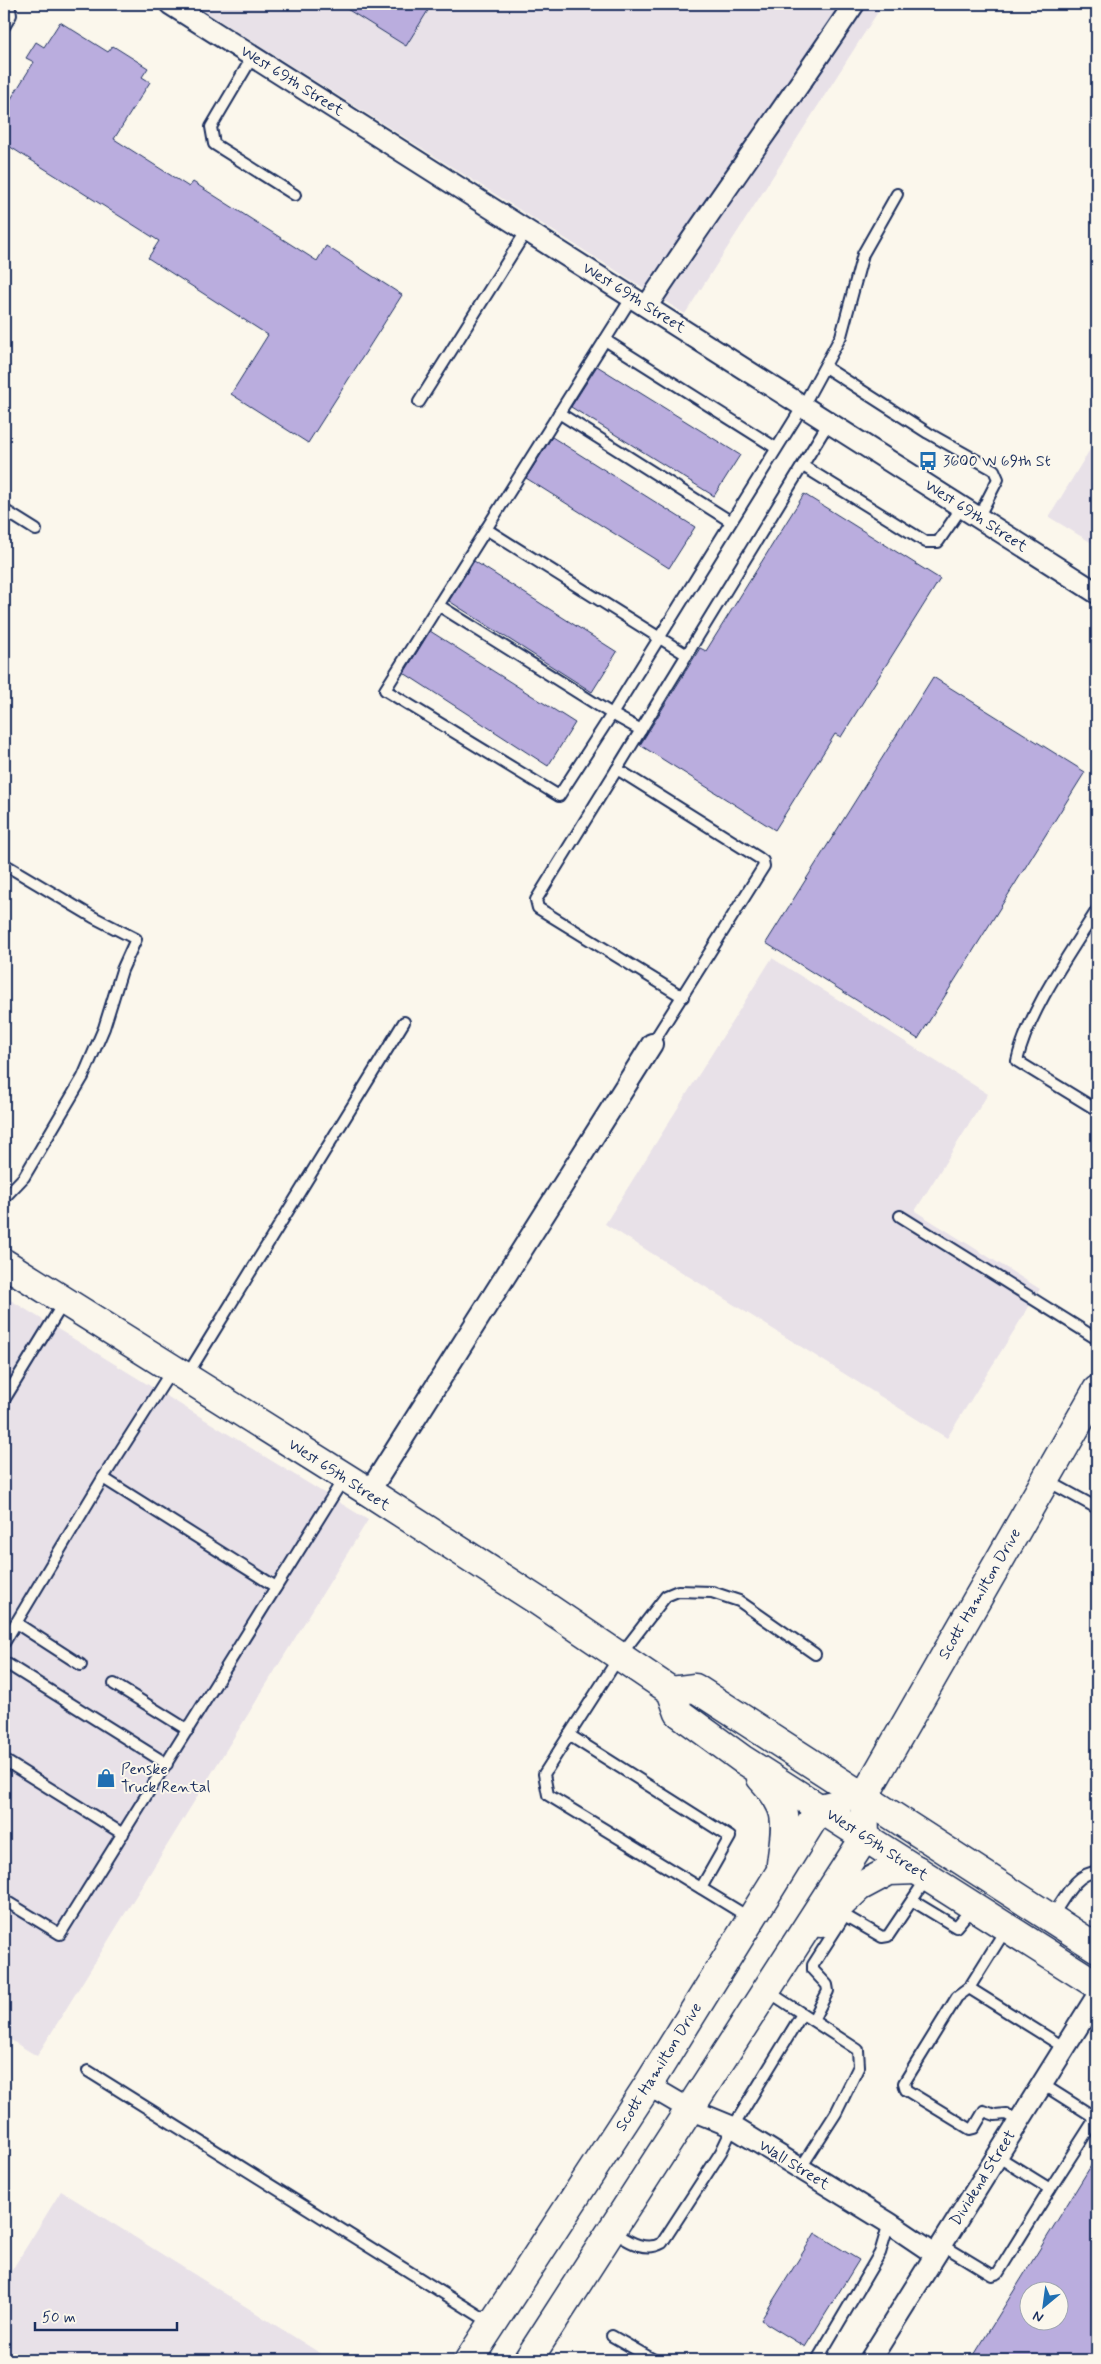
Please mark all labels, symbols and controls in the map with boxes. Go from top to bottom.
street label: West 69th Street [236,41,348,122]
street label: West 69th Street [578,258,690,339]
bus stop icon: 3600 W 69th St [917,450,939,472]
place label: 3600 W 69th St [943,451,1051,472]
street label: West 69th Street [921,475,1032,557]
street label: West 65th Street [284,1434,394,1516]
street label: Scott Hamilton Drive [934,1525,1026,1663]
place label: Penske Truck Rental [121,1759,211,1798]
shop icon: Penske Truck Rental [95,1767,117,1789]
street label: West 65th Street [822,1804,932,1886]
street label: Scott Hamilton Drive [611,1999,707,2135]
street label: Dividend Street [945,2126,1021,2230]
street label: Wall Street [755,2135,834,2195]
north arrow [1018,2282,1068,2332]
scale bar [35,2299,178,2331]
text: N [1030,2306,1047,2327]
text: 50 m [42,2308,76,2328]

